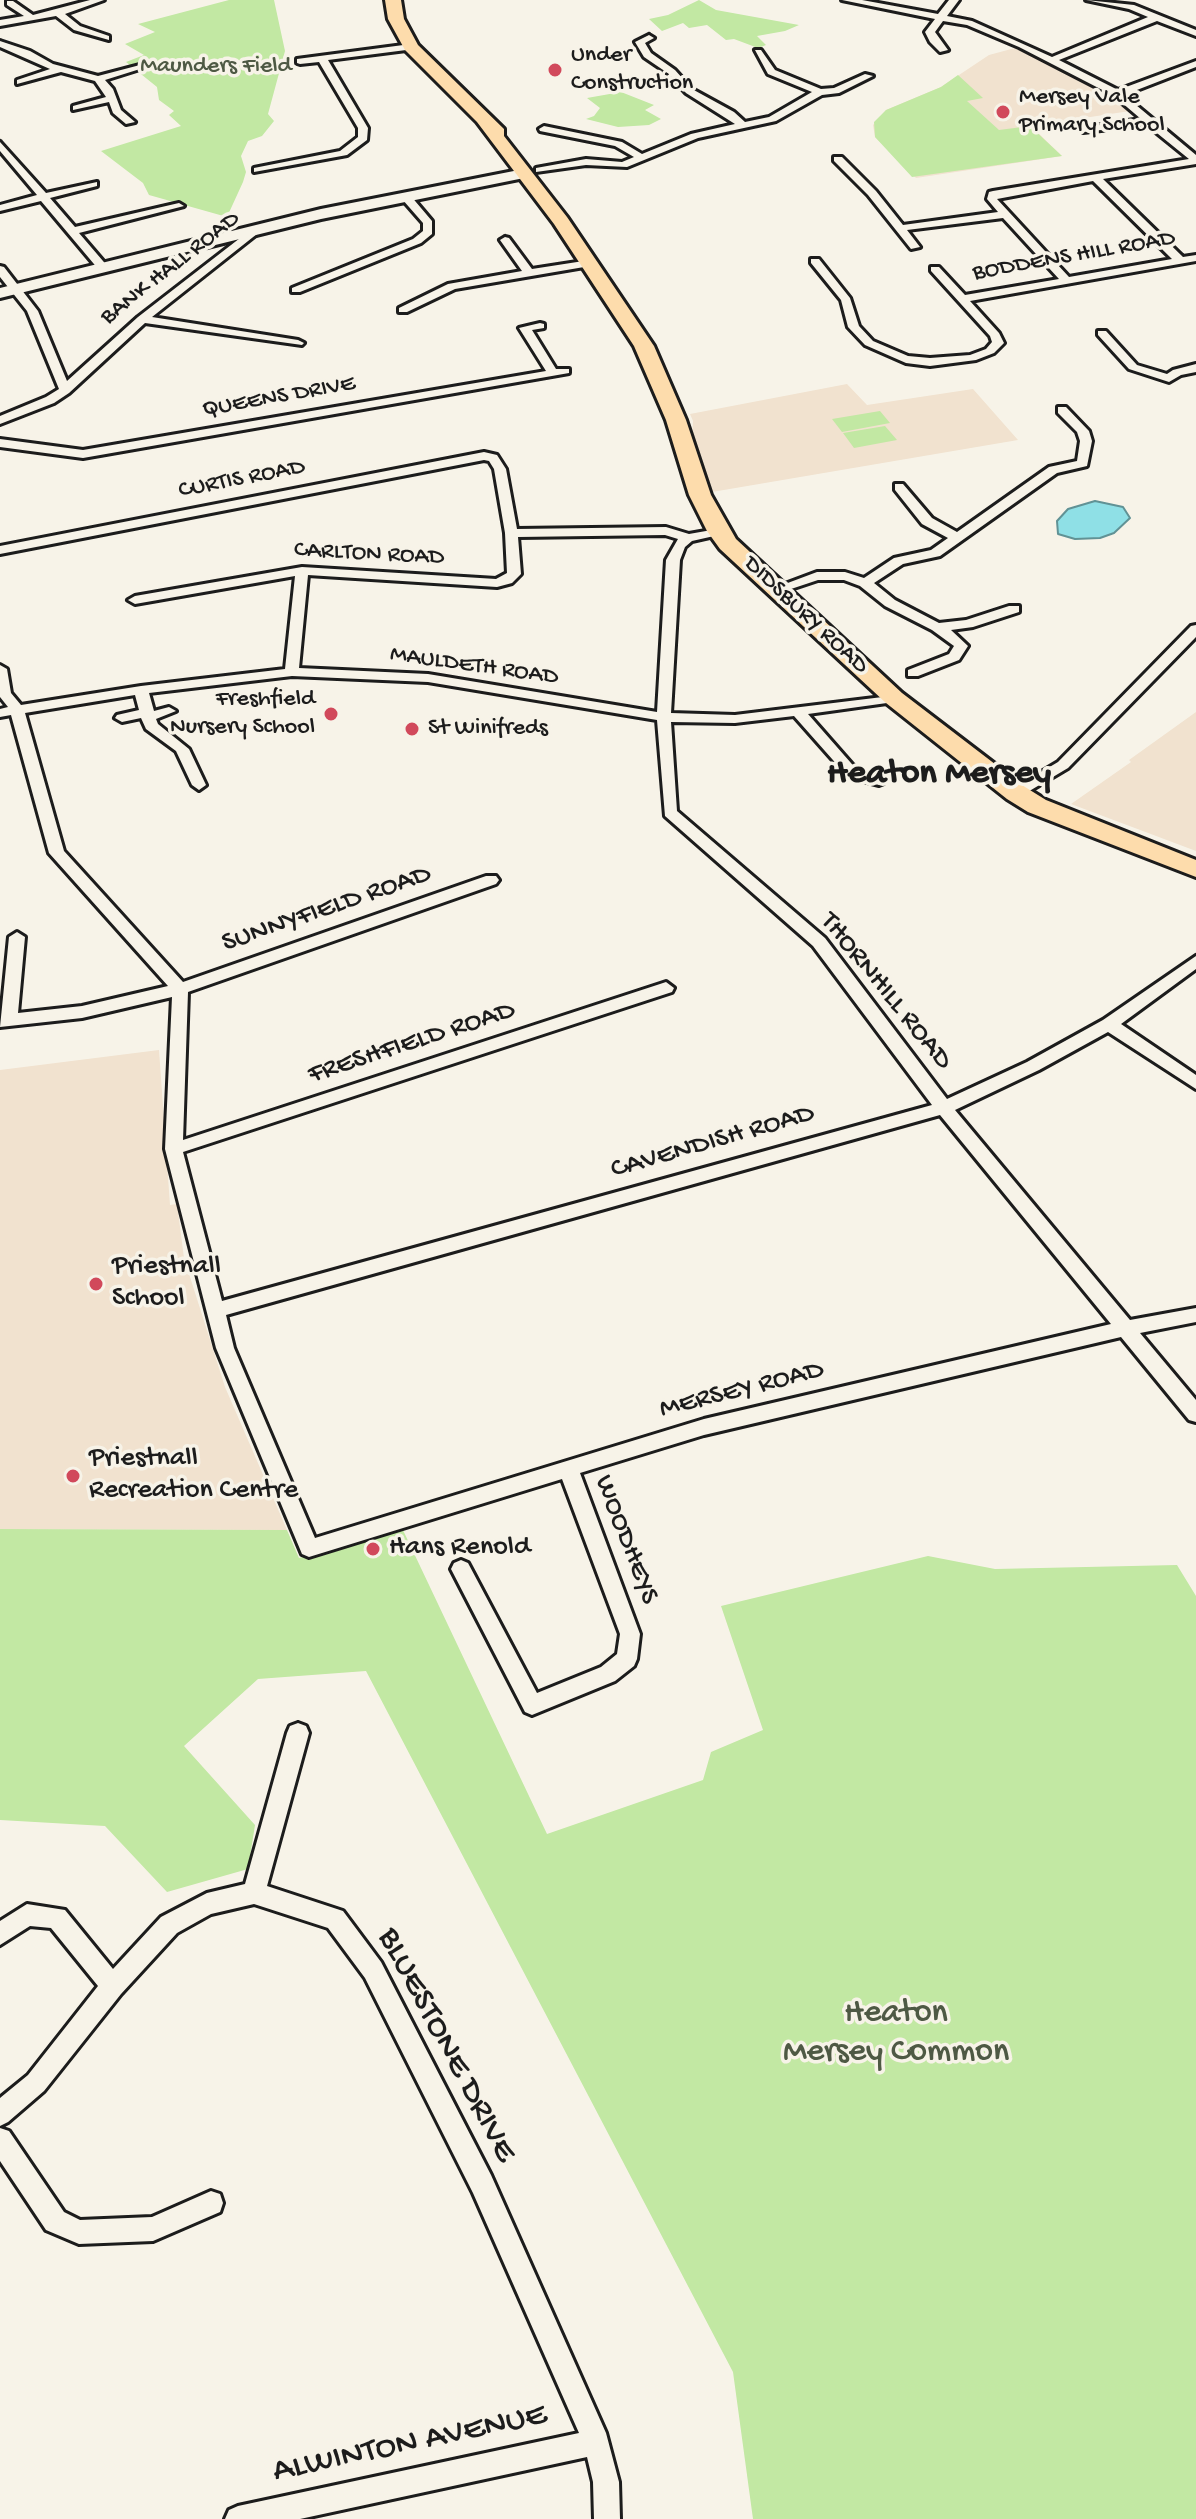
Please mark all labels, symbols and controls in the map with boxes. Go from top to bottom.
place label: Under Construction [571,42,693,98]
park label: Maunders Field [140,53,292,81]
marker: Under Construction [546,61,564,79]
place label: Mersey Vale Primary School [1019,84,1165,140]
marker: Mersey Vale Primary School [994,103,1012,121]
street label: BANK HALL ROAD [96,206,246,332]
street label: BODDENS HILL ROAD [971,225,1177,289]
street label: QUEENS DRIVE [200,370,358,426]
street label: CURTIS ROAD [176,454,308,506]
street label: CARLTON ROAD [293,537,445,573]
street label: DIDSBURY ROAD [736,551,874,681]
street label: MAULDETH ROAD [388,641,560,693]
place label: Freshfield Nursery School [170,686,315,742]
marker: Freshfield Nursery School [322,705,340,723]
place label: St Winifreds [428,715,548,743]
marker: St Winifreds [403,720,421,738]
district label: Heaton Mersey [827,753,1051,797]
street label: SUNNYFIELD ROAD [218,859,436,961]
street label: THORNHILL ROAD [811,907,959,1077]
street label: FRESHFIELD ROAD [304,995,520,1093]
street label: CAVENDISH ROAD [608,1098,818,1188]
place label: Priestnall School [112,1251,221,1317]
marker: Priestnall School [87,1275,105,1293]
street label: MERSEY ROAD [656,1354,828,1428]
place label: Priestnall Recreation Centre [89,1443,298,1509]
marker: Priestnall Recreation Centre [64,1467,82,1485]
street label: WOODHEYS [585,1471,665,1609]
place label: Hans Renold [389,1532,530,1566]
marker: Hans Renold [364,1540,382,1558]
street label: BLUESTONE DRIVE [366,1922,524,2170]
park label: Heaton Mersey Common [783,1995,1009,2074]
street label: ALWINTON AVENUE [269,2396,551,2494]

